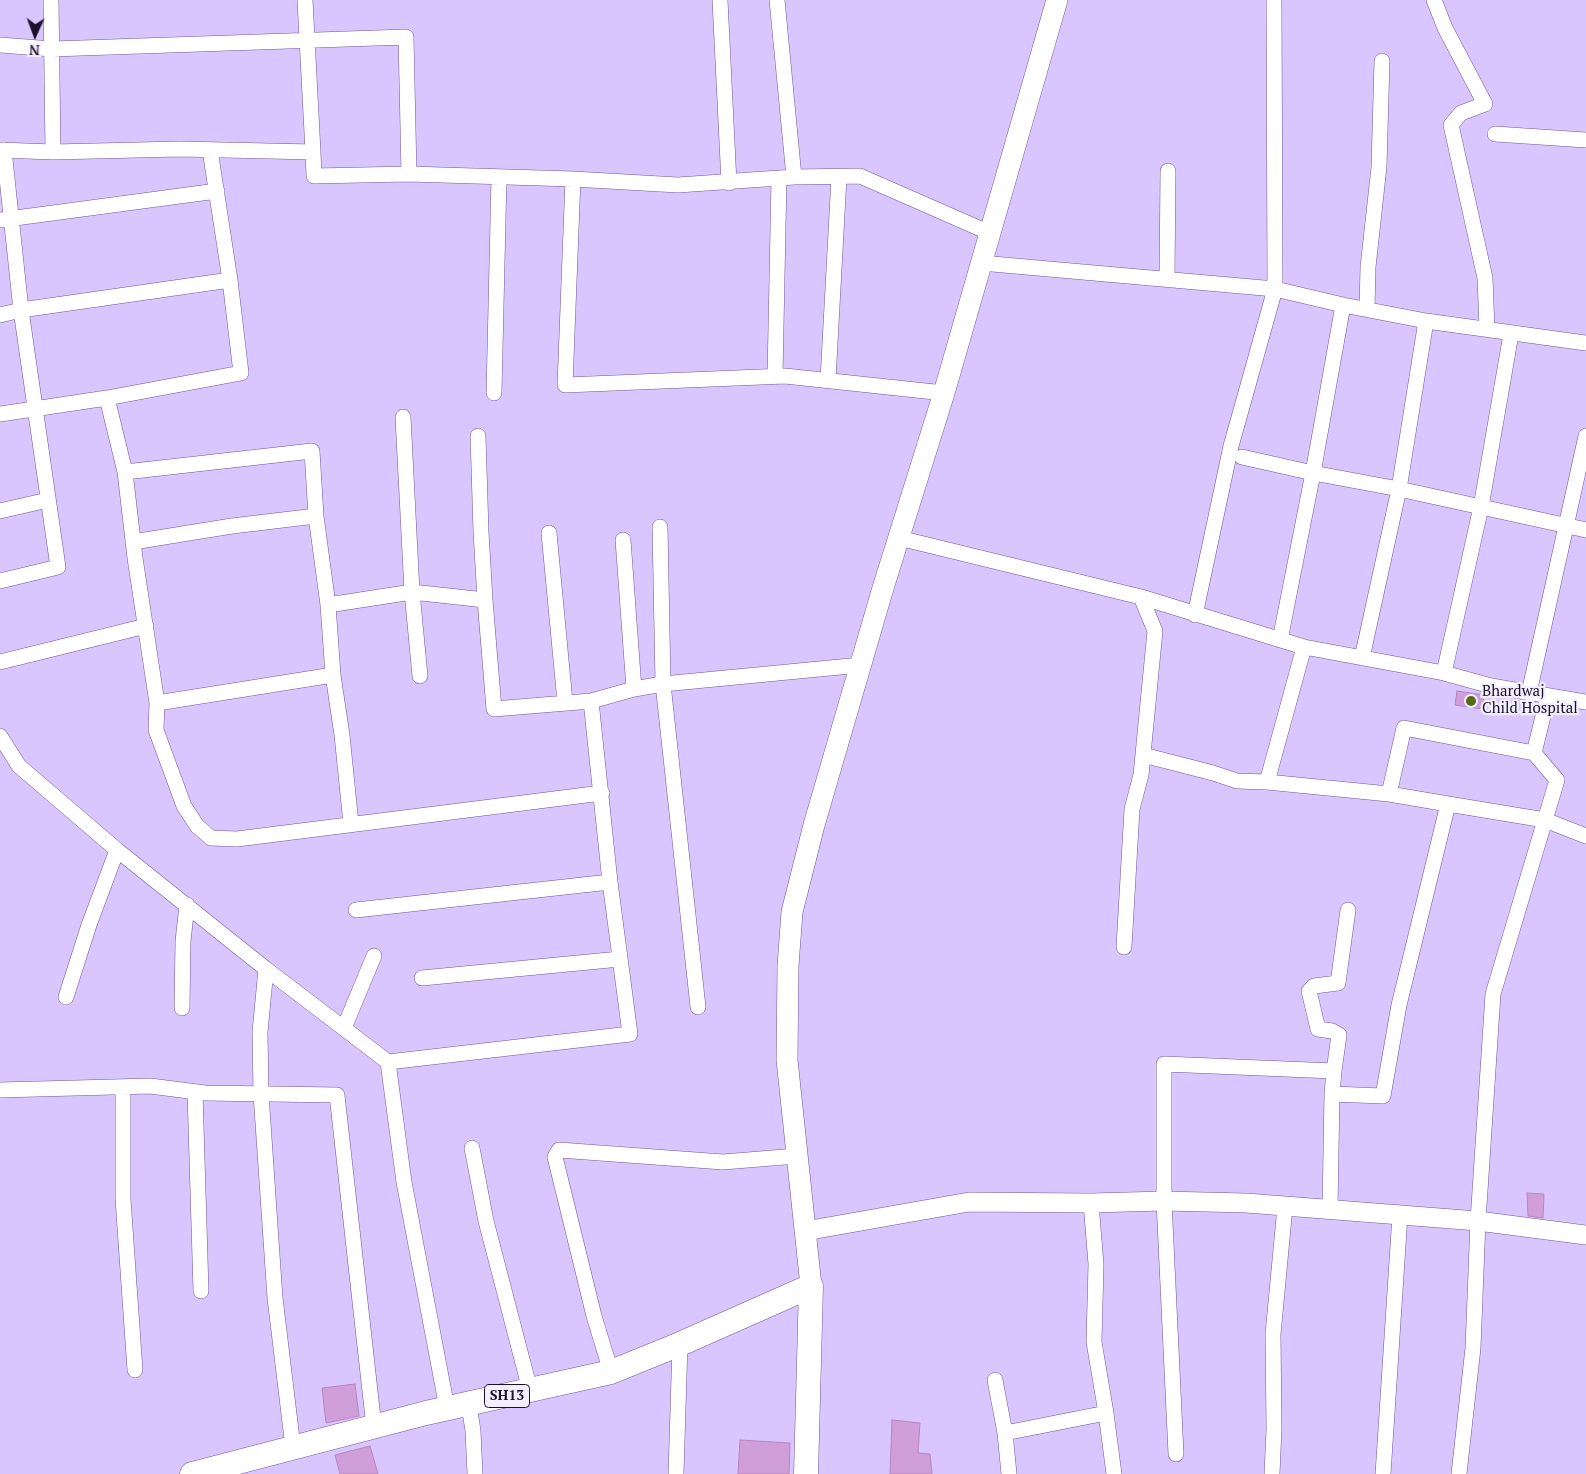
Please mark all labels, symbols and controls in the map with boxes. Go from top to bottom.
north arrow [10,10,60,60]
text: N [29,41,40,60]
place label: Bhardwaj Child Hospital [1482,683,1578,718]
marker: Bhardwaj Child Hospital [1464,694,1478,708]
road number: SH13 [484,1384,530,1408]

